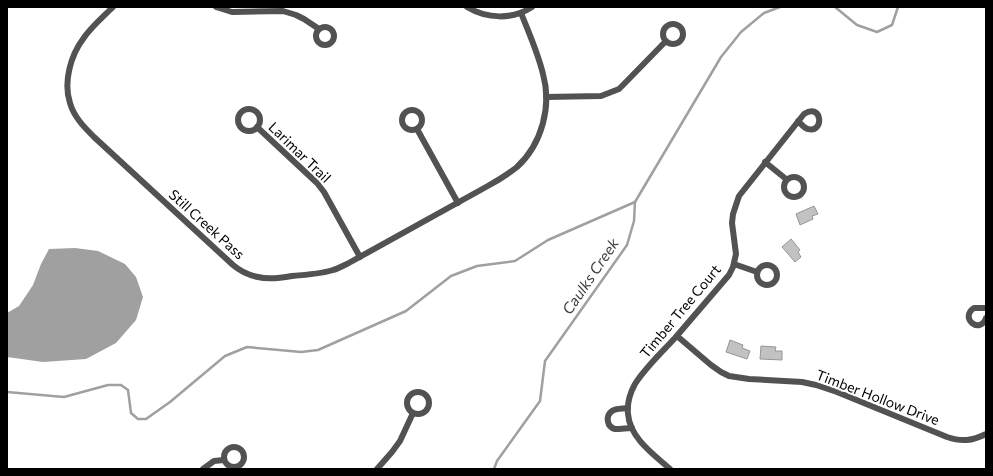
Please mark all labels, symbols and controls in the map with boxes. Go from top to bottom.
street label: Larimar Trail [265,118,335,186]
street label: Still Creek Pass [166,186,248,262]
water label: Caulks Creek [558,234,623,318]
street label: Timber Tree Court [636,261,724,361]
street label: Timber Hollow Drive [814,366,942,428]

